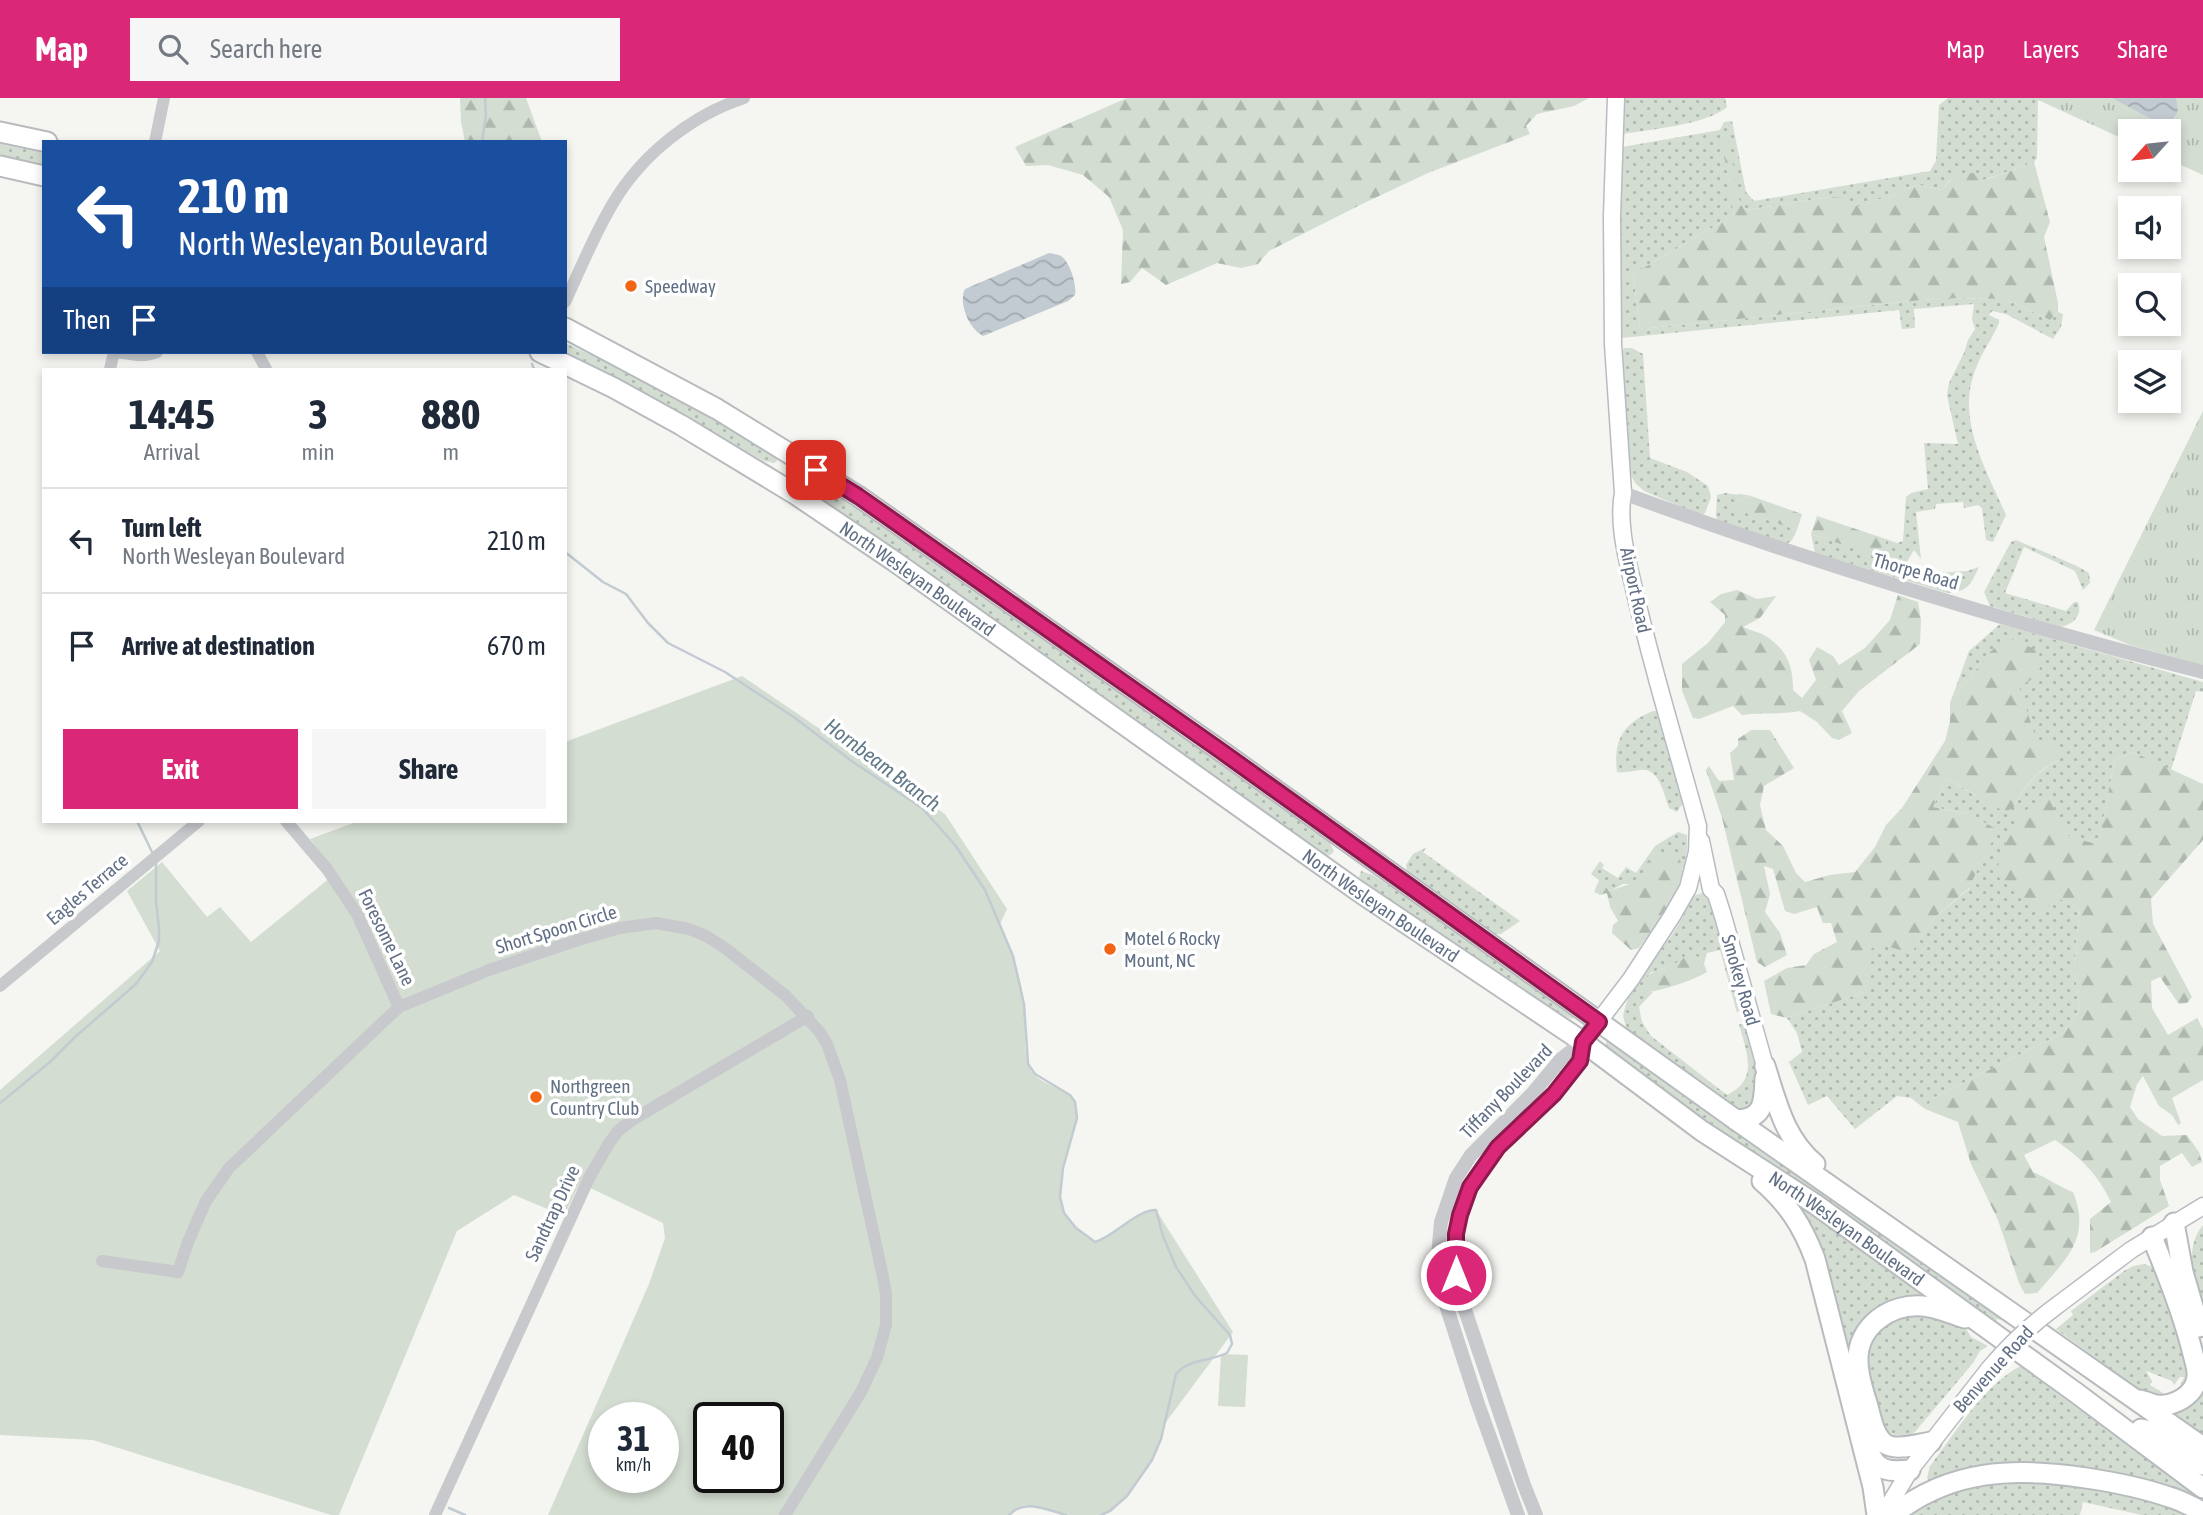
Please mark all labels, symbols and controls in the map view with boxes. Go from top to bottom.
search box [130,18,620,81]
text: Map [35,30,88,68]
icon: search [154,30,192,68]
text: Search here [210,34,322,64]
text: Map [1946,36,1985,63]
text: Layers [2023,36,2079,63]
text: Share [2117,36,2168,63]
north arrow [2118,119,2180,182]
map controls [2118,119,2181,413]
text: 210 m [178,167,289,223]
icon: left [63,168,154,259]
button: sound [2118,196,2181,259]
text: North Wesleyan Boulevard [178,225,489,262]
button: search [2118,273,2181,336]
place label: Speedway [645,275,716,297]
marker: Speedway [623,278,639,294]
icon: arrive [125,301,163,339]
text: Then [63,305,111,335]
button: layers [2118,350,2181,413]
text: 14:45 [129,390,215,438]
text: 3 [308,390,328,438]
text: 880 [421,390,480,438]
text: Arrival [144,439,200,465]
text: min [302,439,335,465]
text: m [443,439,459,465]
pin [786,440,846,500]
icon: arrive [797,451,835,489]
text: Turn left [122,513,202,543]
street label: North Wesleyan Boulevard [836,517,1000,640]
icon: left [63,522,101,560]
text: 210 m [487,526,546,556]
text: North Wesleyan Boulevard [122,543,345,569]
street label: Airport Road [1616,545,1656,635]
street label: Thorpe Road [1871,548,1961,594]
icon: arrive [63,627,101,665]
text: Arrive at destination [122,631,315,661]
text: 670 m [487,631,546,661]
water label: Hornbeam Branch [820,713,946,815]
button: Exit [63,729,298,809]
button: Share [312,729,546,809]
street label: North Wesleyan Boulevard [1298,844,1463,967]
street label: Eagles Terrace [42,849,132,929]
street label: Foresome Lane [354,885,420,989]
street label: Short Spoon Circle [493,900,619,958]
place label: Motel 6 Rocky Mount, NC [1124,927,1221,971]
street label: Smokey Road [1718,932,1764,1028]
marker: Motel 6 Rocky Mount, NC [1102,941,1118,957]
street label: Tiffany Boulevard [1456,1039,1556,1143]
place label: Northgreen Country Club [550,1075,639,1119]
marker: Northgreen Country Club [528,1089,544,1105]
street label: Sandtrap Drive [520,1162,584,1264]
street label: North Wesleyan Boulevard [1765,1166,1929,1290]
position arrow [1419,1238,1493,1312]
street label: Benvenue Road [1948,1321,2038,1417]
speed limit sign: 40 [693,1402,784,1493]
text: 31 [617,1418,650,1458]
text: km/h [616,1454,651,1475]

